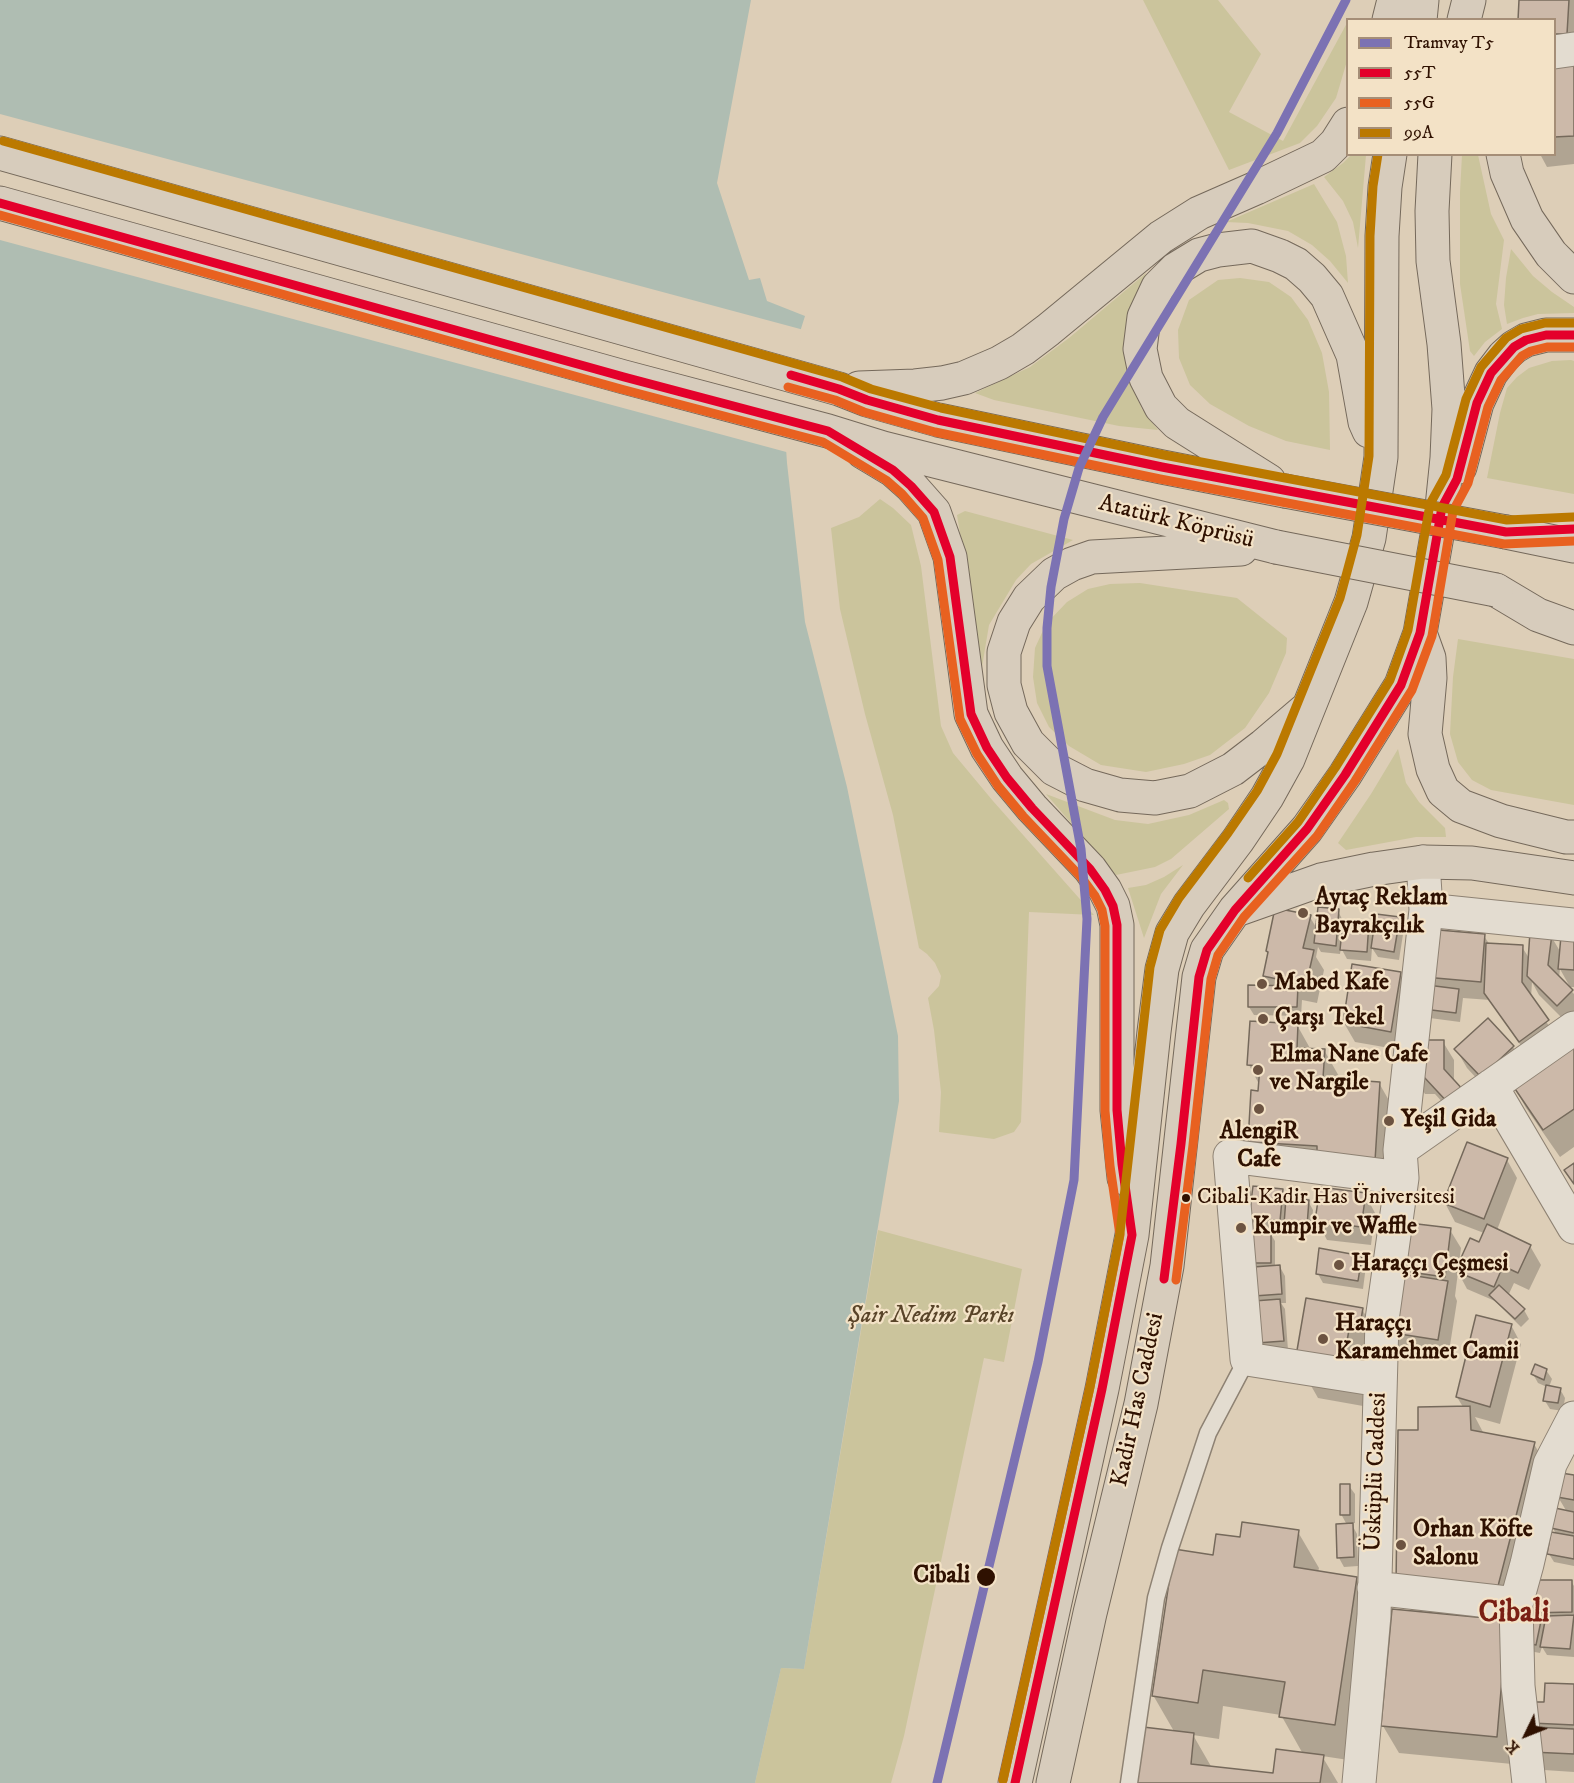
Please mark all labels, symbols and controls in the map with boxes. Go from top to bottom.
legend [1346,18,1556,156]
text: Tramvay T5 [1404,32,1494,54]
text: 55T [1404,62,1436,84]
text: 55G [1404,92,1434,114]
text: 99A [1404,122,1433,144]
street label: Atatürk Köprüsü [1096,490,1256,556]
place label: Aytaç Reklam Bayrakçılık [1315,885,1448,941]
marker: Aytaç Reklam Bayrakçılık [1296,906,1310,920]
place label: Mabed Kafe [1274,970,1389,998]
marker: Mabed Kafe [1255,977,1269,991]
place label: Çarşı Tekel [1275,1005,1384,1033]
marker: Çarşı Tekel [1256,1012,1270,1026]
place label: Elma Nane Cafe ve Nargile [1270,1042,1428,1098]
marker: Elma Nane Cafe ve Nargile [1251,1063,1265,1077]
marker: AlengiR Cafe [1252,1102,1266,1116]
place label: Yeşil Gida [1401,1107,1496,1135]
marker: Yeşil Gida [1382,1114,1396,1128]
place label: AlengiR Cafe [1220,1119,1298,1175]
place label: Cibali-Kadir Has Üniversitesi [1197,1185,1455,1211]
marker: Cibali-Kadir Has Üniversitesi [1180,1192,1192,1204]
place label: Kumpir ve Waffle [1253,1214,1417,1242]
marker: Kumpir ve Waffle [1234,1221,1248,1235]
place label: Haraççı Çeşmesi [1351,1251,1508,1279]
marker: Haraççı Çeşmesi [1332,1258,1346,1272]
park label: Şair Nedim Parkı [848,1303,1014,1331]
street label: Kadir Has Caddesi [1107,1310,1171,1490]
place label: Haraççı Karamehmet Camii [1335,1311,1519,1367]
marker: Haraççı Karamehmet Camii [1316,1332,1330,1346]
street label: Üsküplü Caddesi [1360,1392,1394,1552]
place label: Orhan Köfte Salonu [1413,1517,1533,1573]
marker: Orhan Köfte Salonu [1394,1538,1408,1552]
place label: Cibali [913,1563,970,1591]
marker: Cibali [975,1566,997,1588]
district label: Cibali [1478,1597,1550,1633]
north arrow [1496,1705,1556,1765]
text: K [1502,1736,1524,1758]

